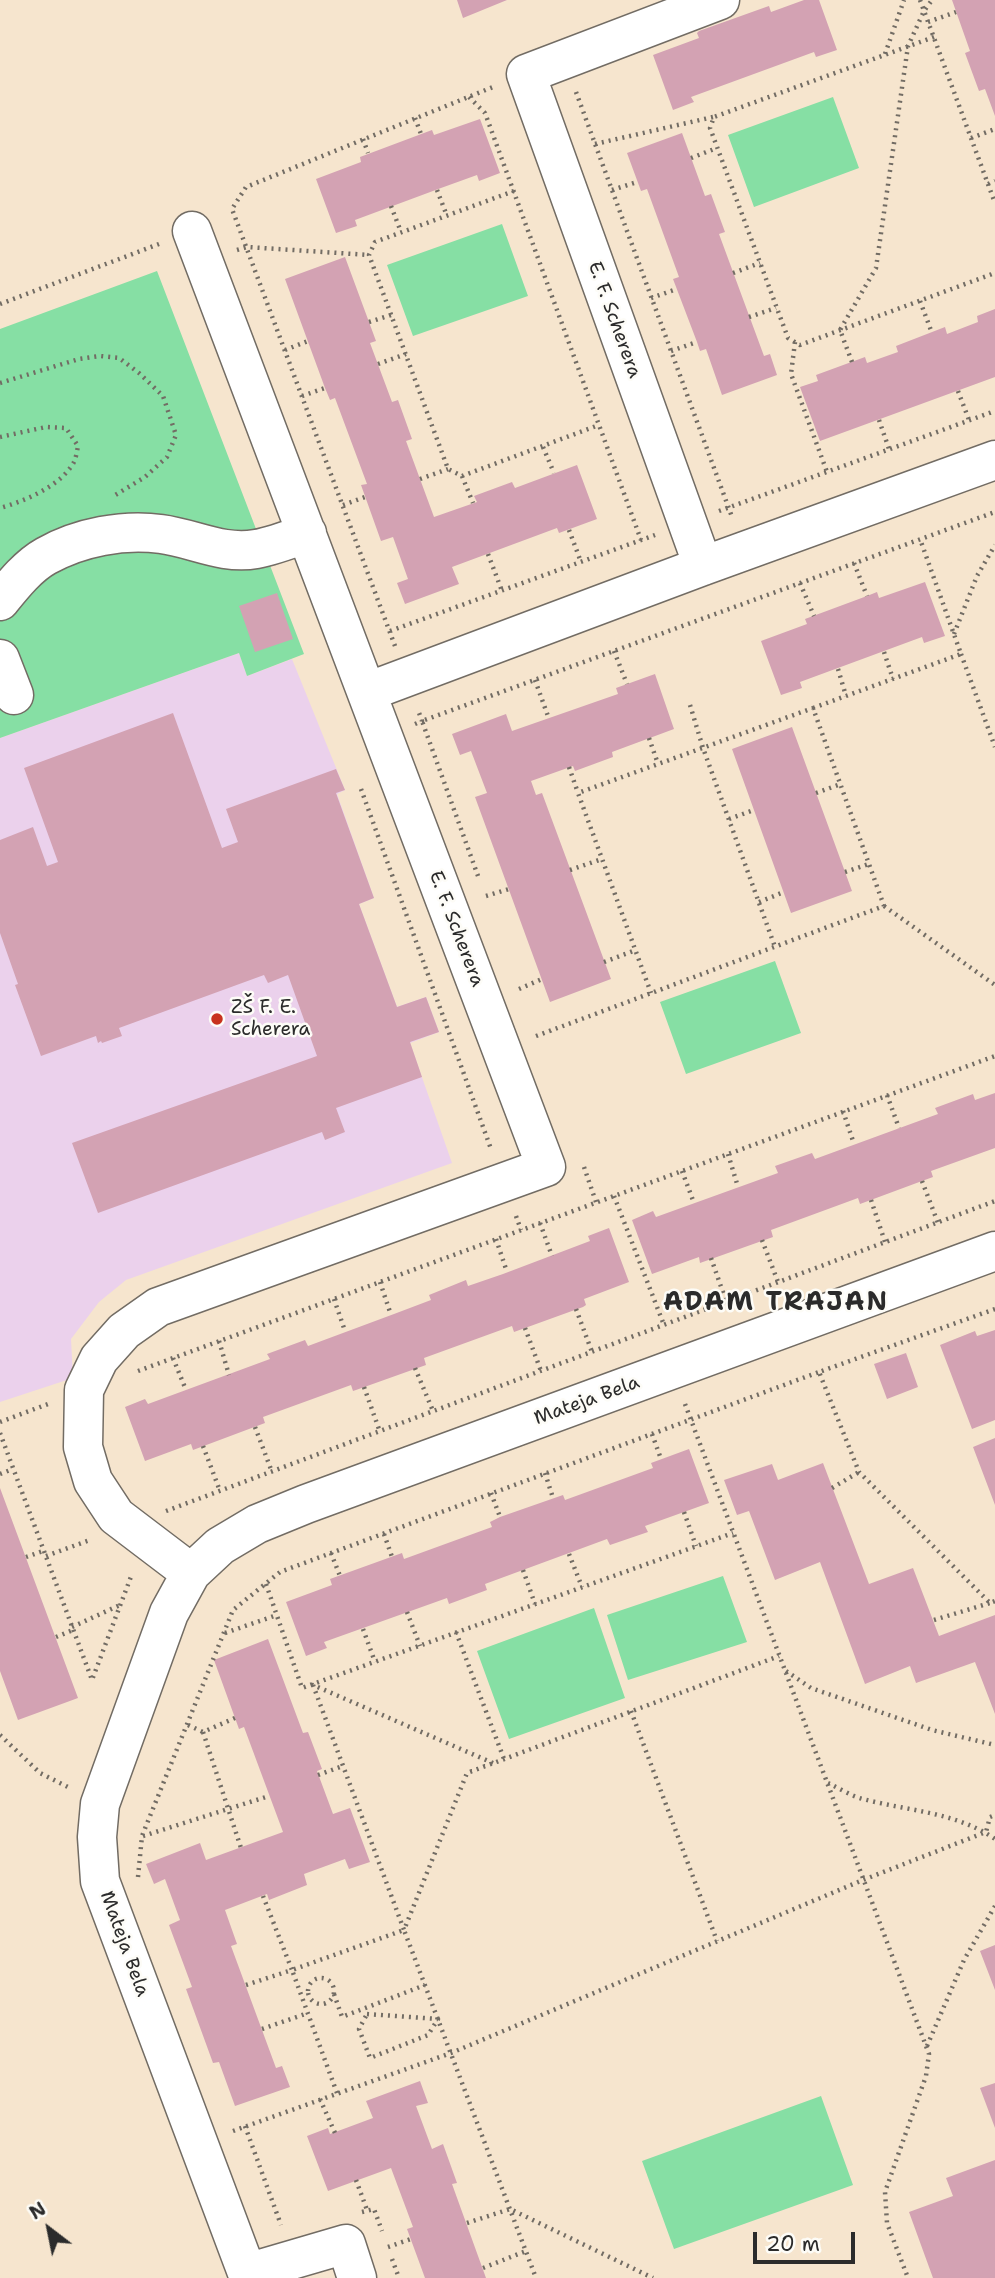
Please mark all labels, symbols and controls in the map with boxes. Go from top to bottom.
street label: E. F. Scherera [582,259,646,381]
street label: E. F. Scherera [423,868,489,990]
place label: ZŠ F. E. Scherera [231,997,310,1041]
marker: ZŠ F. E. Scherera [209,1011,225,1027]
district label: ADAM TRAJAN [664,1287,888,1319]
street label: Mateja Bela [531,1371,643,1431]
street label: Mateja Bela [94,1888,154,2000]
north arrow [14,2194,84,2264]
text: N [25,2196,51,2225]
scale bar [757,2218,858,2262]
text: 20 m [766,2230,820,2258]

